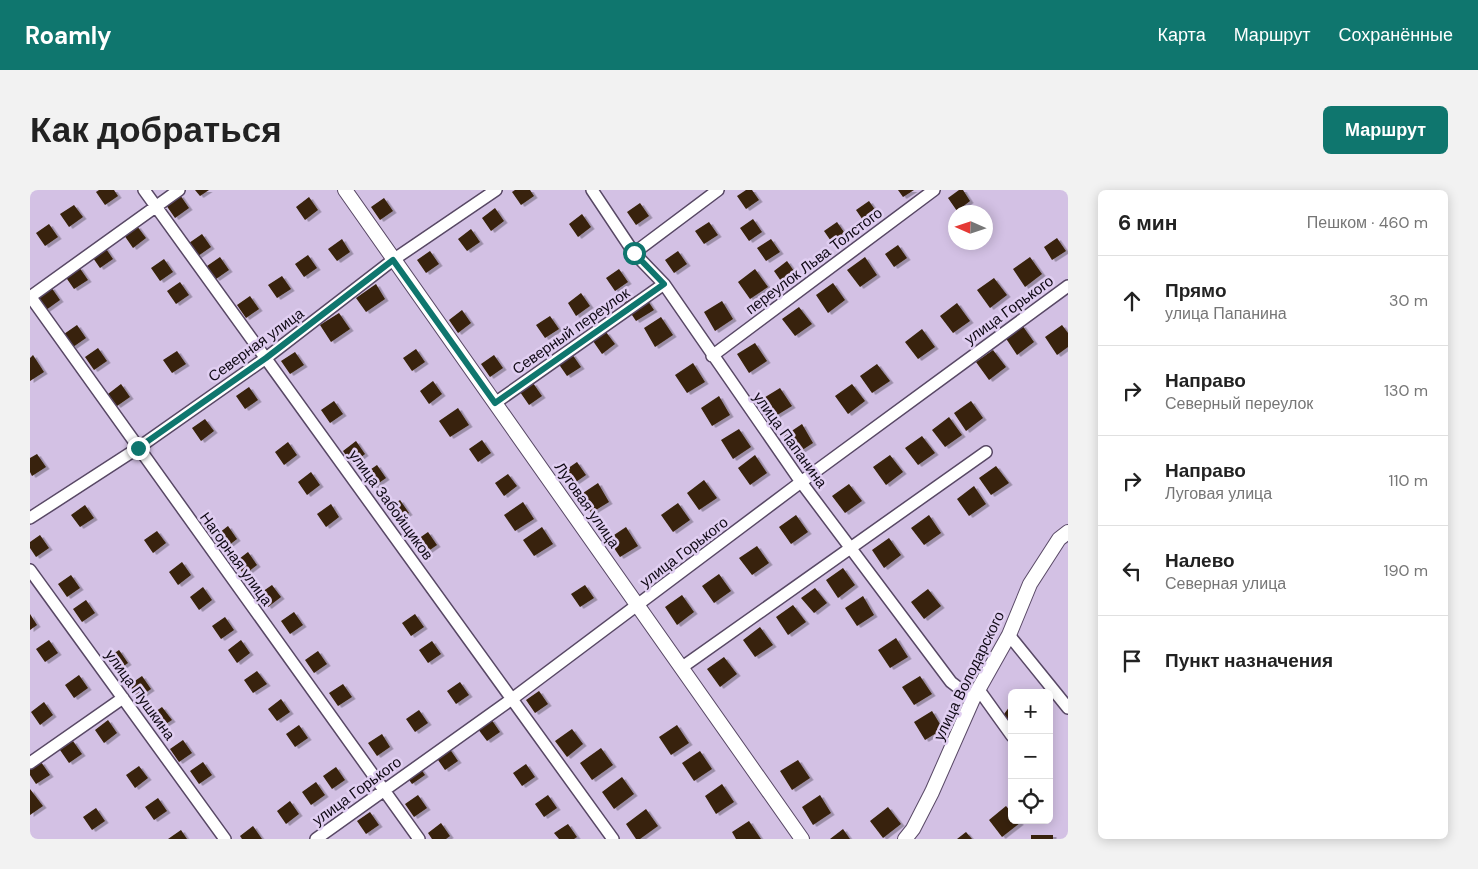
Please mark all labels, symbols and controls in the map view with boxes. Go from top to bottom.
text: Roamly [25,20,112,51]
text: Карта [1158,23,1206,47]
text: Маршрут [1234,23,1310,47]
text: Сохранённые [1338,23,1453,47]
button: Маршрут [1323,106,1448,154]
text: Как добраться [30,107,282,153]
street label: переулок Льва Толстого [741,203,887,319]
north arrow [948,205,993,250]
text: 6 мин [1118,209,1177,237]
text: Пешком · 460 m [1307,212,1428,233]
route start [623,242,646,265]
street label: улица Горького [960,271,1058,349]
text: Прямо [1165,278,1227,303]
street label: Северный переулок [508,283,634,379]
icon: ahead [1118,287,1146,315]
text: 30 m [1389,290,1428,311]
street label: Северная улица [204,303,308,386]
text: улица Папанина [1165,303,1287,324]
text: Направо [1165,368,1246,393]
icon: right [1118,377,1146,405]
text: 130 m [1384,380,1428,401]
street label: улица Папанина [748,388,832,493]
text: Северный переулок [1165,393,1313,414]
route end [127,437,150,460]
street label: улица Забойщиков [344,446,438,564]
street label: Луговая улица [550,458,624,552]
text: Направо [1165,458,1246,483]
icon: right [1118,467,1146,495]
text: 110 m [1389,470,1428,491]
text: Луговая улица [1165,483,1272,504]
street label: Нагорная улица [195,508,277,610]
street label: улица Горького [636,512,732,592]
text: Налево [1165,548,1235,573]
icon: left [1118,557,1146,585]
text: 190 m [1384,560,1428,581]
text: Северная улица [1165,573,1286,594]
street label: улица Володарского [929,608,1009,744]
street label: улица Пушкина [100,646,180,745]
icon: arrive [1118,647,1146,675]
text: Пункт назначения [1165,648,1333,673]
map controls [1008,689,1053,824]
button: + [1008,689,1053,734]
button: − [1008,734,1053,779]
street label: улица Горького [308,752,406,830]
button: locate [1008,779,1053,824]

